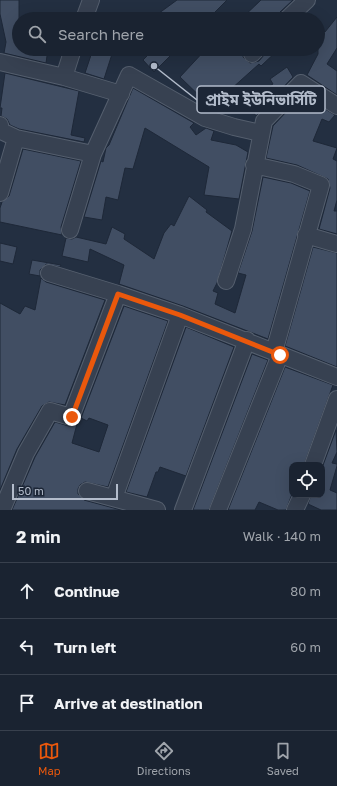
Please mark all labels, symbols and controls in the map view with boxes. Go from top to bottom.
search box [12,12,325,56]
icon: search [26,23,48,45]
text: Search here [58,25,144,43]
callout: প্রাইম ইউনিভার্সিটি [197,86,325,113]
text: প্রাইম ইউনিভার্সিটি [205,90,317,108]
route start [271,346,289,364]
route end [63,408,81,426]
map controls [289,462,325,498]
button: locate [289,462,325,498]
scale bar [12,482,118,501]
text: 50 m [18,484,44,497]
text: 2 min [16,526,60,547]
text: Walk · 140 m [243,528,321,544]
icon: ahead [16,580,38,602]
text: Continue [54,582,120,600]
text: 80 m [290,583,321,599]
icon: left [16,636,38,658]
text: Turn left [54,638,116,656]
text: 60 m [290,639,321,655]
icon: arrive [16,692,38,714]
text: Arrive at destination [54,694,203,712]
tab: Map [38,740,61,777]
tab: Directions [137,740,191,777]
tab: Saved [267,740,299,777]

